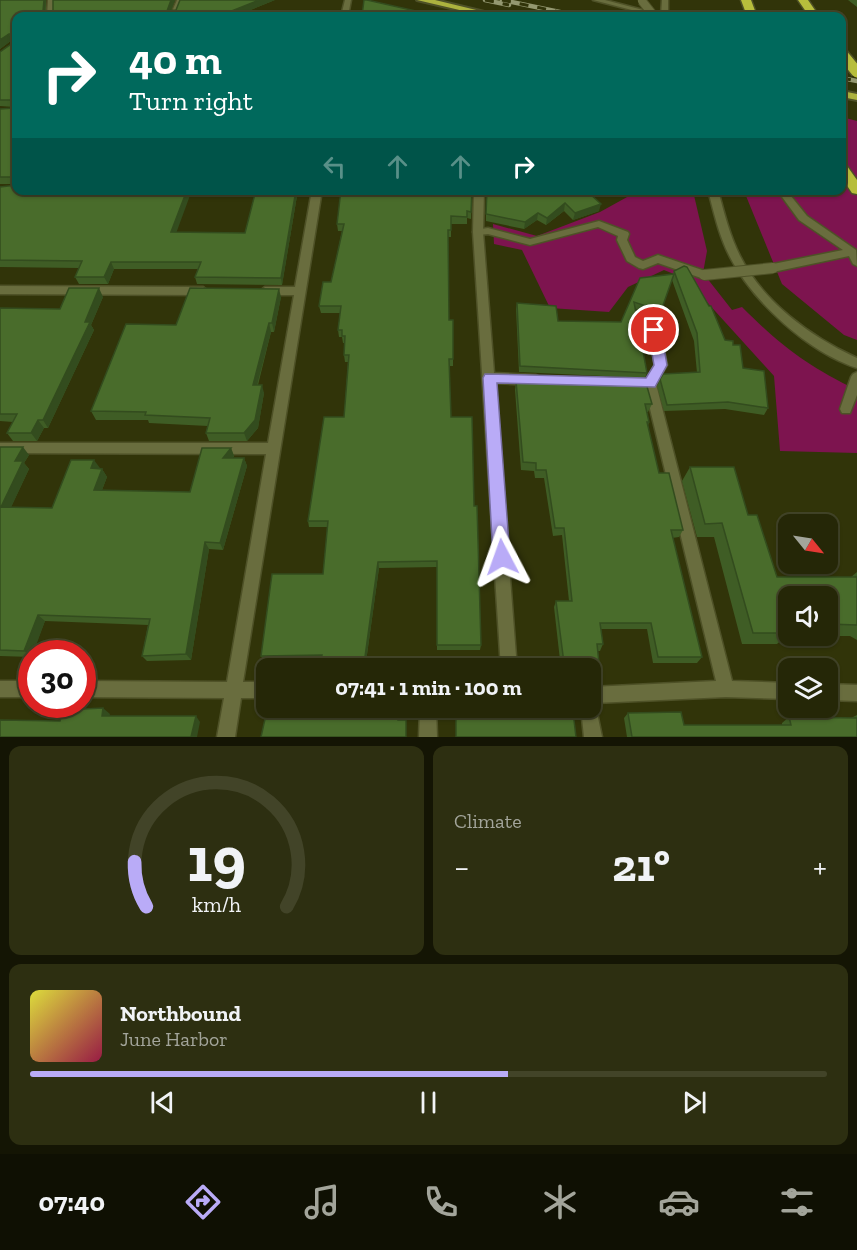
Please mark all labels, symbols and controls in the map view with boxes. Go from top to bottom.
text: 40 m [129,34,222,85]
icon: right [30,36,108,114]
text: Turn right [129,85,253,117]
icon: left [318,150,351,183]
icon: ahead [381,150,414,183]
icon: ahead [444,150,477,183]
icon: right [507,150,540,183]
pin [628,304,679,355]
icon: arrive [637,313,670,346]
north arrow [778,514,838,574]
map controls [778,514,838,718]
position arrow [470,525,534,589]
button: sound [778,586,838,646]
speed limit sign: 30 [18,640,96,718]
button: layers [778,658,838,718]
text: 07:41 · 1 min · 100 m [335,674,522,701]
text: Climate [454,809,522,833]
text: 19 [187,822,246,897]
text: 21° [612,839,670,893]
text: − [454,847,469,886]
text: + [813,847,827,886]
text: km/h [192,893,241,918]
text: Northbound [120,1000,241,1027]
text: June Harbor [120,1027,228,1051]
icon: previous [146,1086,179,1119]
icon: pause [412,1086,445,1119]
icon: next [678,1086,711,1119]
icon: directions [182,1181,224,1223]
icon: music [301,1181,343,1223]
icon: phone [420,1181,462,1223]
icon: climate [539,1181,581,1223]
icon: car [658,1181,700,1223]
icon: filters [776,1181,818,1223]
text: 07:40 [38,1186,105,1218]

